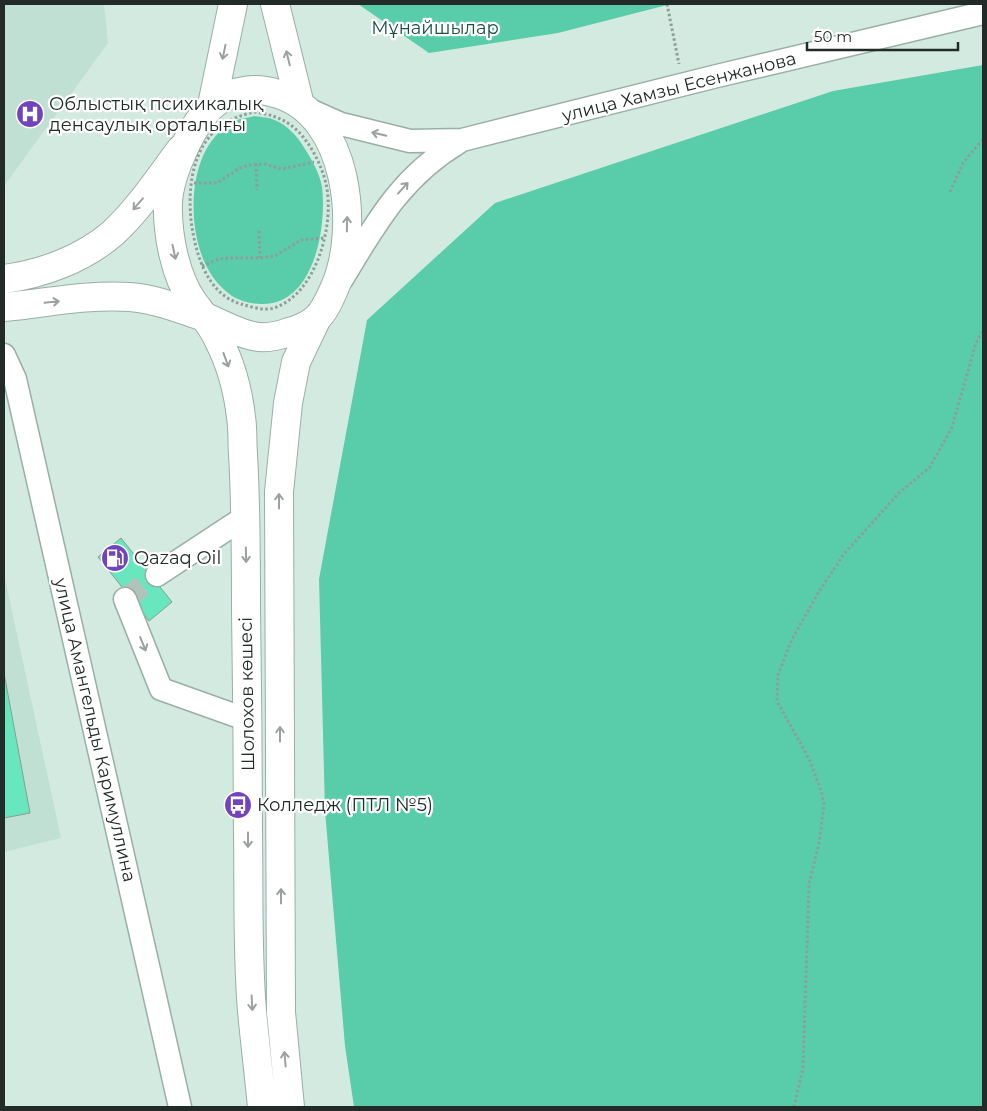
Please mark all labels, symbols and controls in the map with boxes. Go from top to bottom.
park label: Мұнайшылар [371,17,499,39]
scale bar [807,20,958,52]
text: 50 m [814,27,852,46]
one-way arrow [219,43,228,59]
street label: улица Хамзы Есенжанова [559,47,798,127]
one-way arrow [283,50,292,66]
place label: Облыстық психикалық денсаулық орталығы [49,93,264,136]
hospital icon: Облыстық психикалық денсаулық орталығы [15,99,45,129]
one-way arrow [372,129,388,138]
one-way arrow [397,181,409,194]
one-way arrow [132,197,144,210]
one-way arrow [342,216,352,232]
one-way arrow [170,243,179,259]
one-way arrow [44,297,60,307]
one-way arrow [222,352,231,367]
one-way arrow [274,494,284,510]
fuel station icon: Qazaq Oil [100,543,130,573]
place label: Qazaq Oil [134,547,221,569]
one-way arrow [241,547,250,563]
street label: улица Амангельды Каримуллина [49,575,141,884]
street label: Шолохов көшесі [235,617,259,771]
one-way arrow [139,636,148,651]
one-way arrow [275,726,285,742]
bus stop icon: Колледж (ПТЛ №5) [223,790,253,820]
place label: Колледж (ПТЛ №5) [257,794,433,816]
one-way arrow [244,832,253,848]
one-way arrow [276,889,286,905]
one-way arrow [247,995,256,1011]
one-way arrow [280,1051,290,1067]

